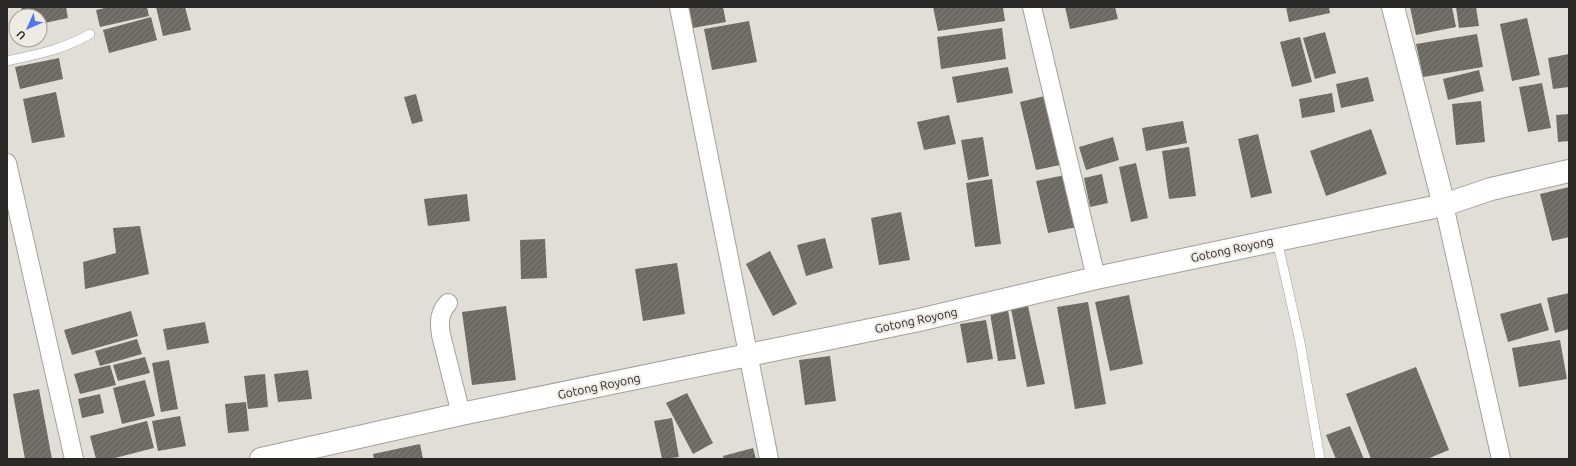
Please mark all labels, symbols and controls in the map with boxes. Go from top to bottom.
north arrow [8,8,48,48]
text: U [14,28,28,42]
street label: Gotong Royong [1189,234,1275,264]
street label: Gotong Royong [873,305,959,335]
street label: Gotong Royong [556,371,642,401]

